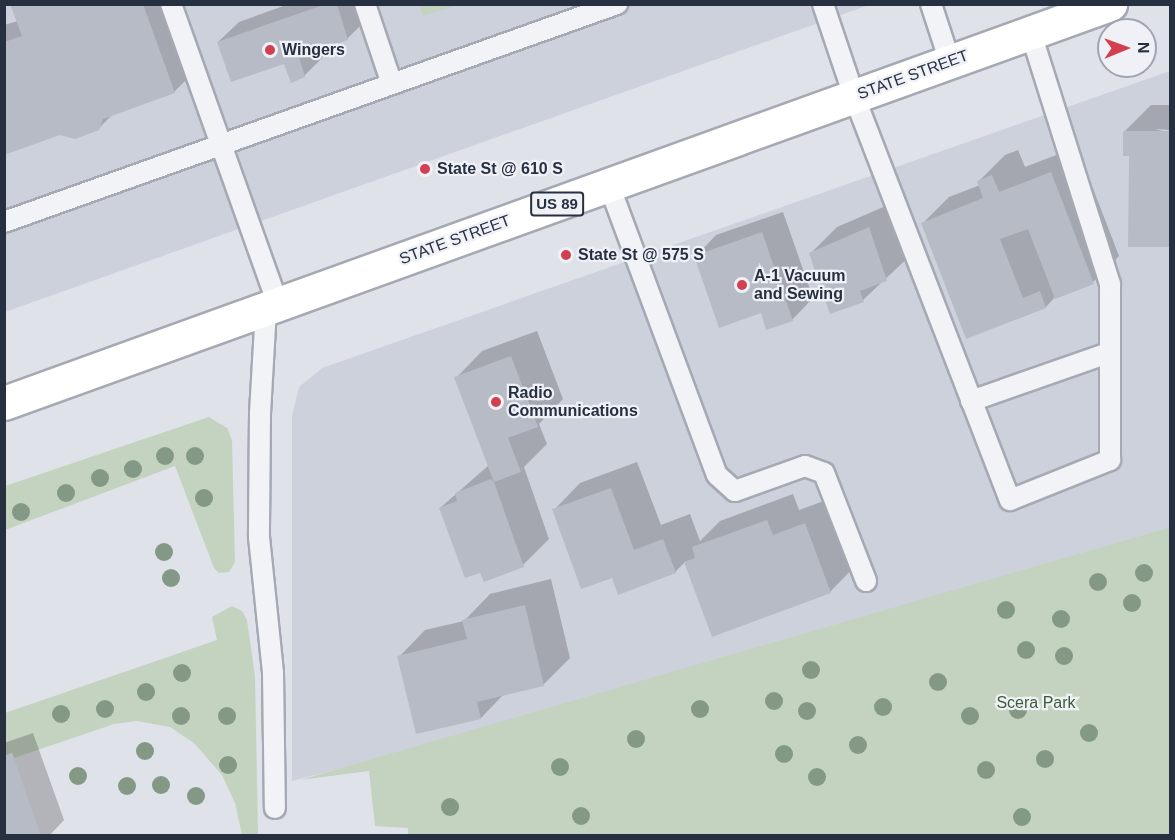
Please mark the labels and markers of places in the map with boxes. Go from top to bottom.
place label: Wingers [282,40,345,60]
marker: Wingers [263,43,277,57]
place label: State St @ 610 S [437,159,563,179]
marker: State St @ 610 S [418,162,432,176]
place label: State St @ 575 S [578,245,704,265]
marker: State St @ 575 S [559,248,573,262]
place label: A-1 Vacuum and Sewing [754,266,846,304]
marker: A-1 Vacuum and Sewing [735,278,749,292]
place label: Radio Communications [508,383,638,421]
marker: Radio Communications [489,395,503,409]

